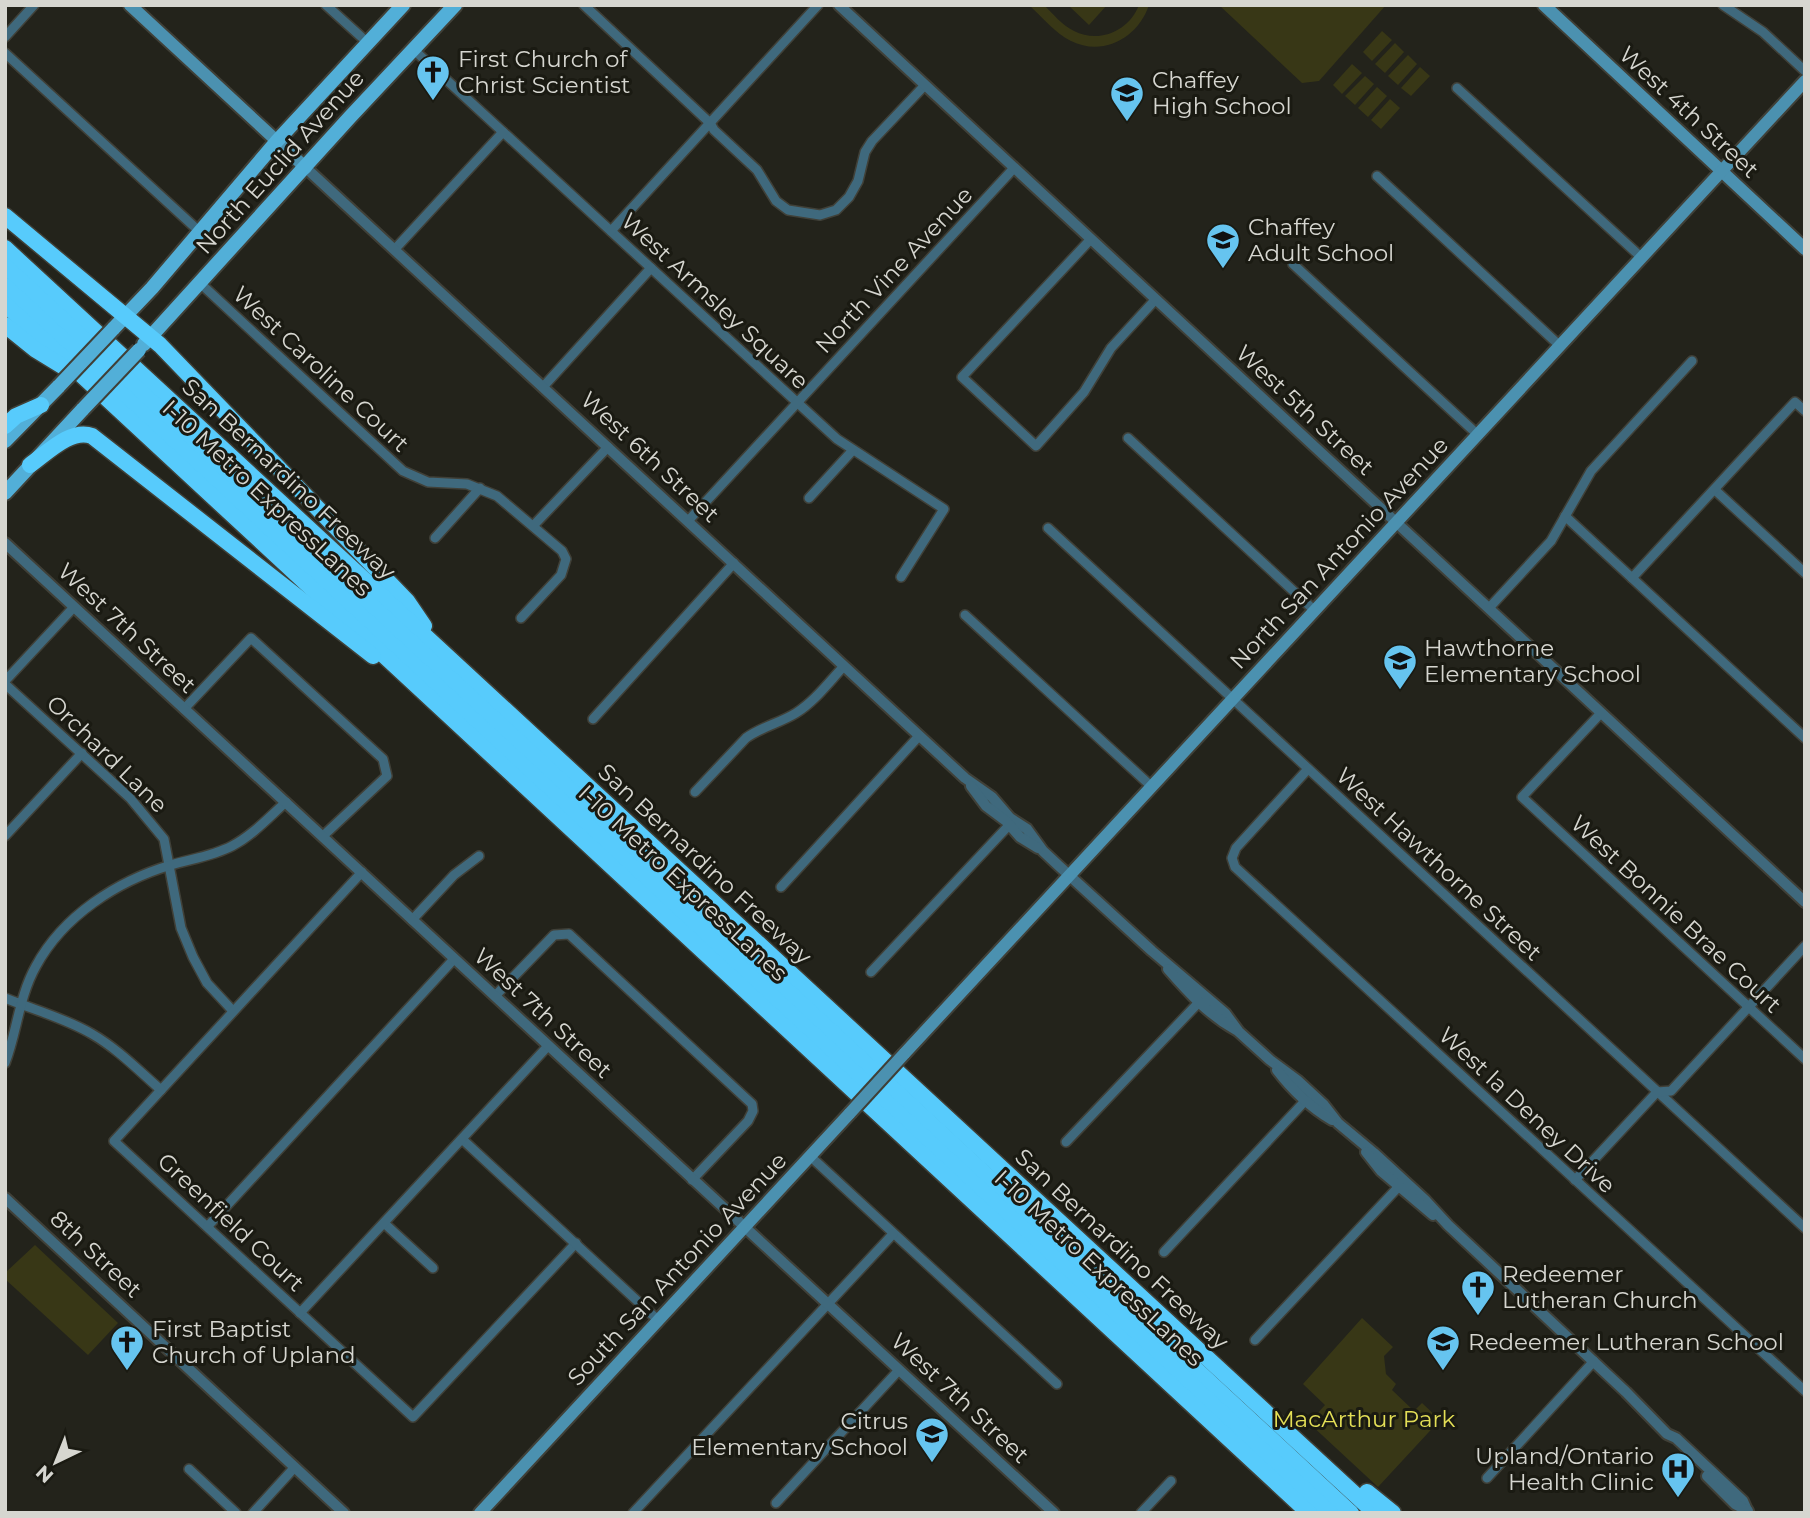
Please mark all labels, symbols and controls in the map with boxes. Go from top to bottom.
street label: West 4th Street [1613,40,1765,184]
place label: First Church of Christ Scientist [458,45,630,99]
church icon: First Church of Christ Scientist [414,53,452,102]
street label: North Euclid Avenue [190,64,370,260]
place label: Chaffey High School [1152,66,1292,120]
school or university icon: Chaffey High School [1108,74,1146,123]
street label: North Vine Avenue [810,181,978,359]
street label: West Armsley Square [616,207,814,395]
place label: Chaffey Adult School [1248,213,1394,267]
school or university icon: Chaffey Adult School [1204,221,1242,270]
street label: West Caroline Court [227,280,415,458]
street label: West 5th Street [1230,339,1380,481]
street label: San Bernardino Freeway [176,373,402,586]
street label: West 6th Street [575,386,725,528]
street label: I-10 Metro ExpressLanes [157,394,377,602]
street label: North San Antonio Avenue [1224,431,1454,675]
street label: West 7th Street [52,557,202,699]
place label: Hawthorne Elementary School [1424,634,1641,688]
school or university icon: Hawthorne Elementary School [1381,642,1419,691]
street label: Orchard Lane [41,689,173,819]
street label: San Bernardino Freeway [592,758,818,971]
street label: West Hawthorne Street [1331,762,1547,966]
street label: I-10 Metro ExpressLanes [573,779,793,987]
street label: West Bonnie Brae Court [1565,809,1787,1019]
street label: West 7th Street [468,942,618,1084]
street label: West la Deney Drive [1433,1021,1621,1199]
street label: San Bernardino Freeway [1009,1143,1235,1356]
street label: Greenfield Court [152,1147,310,1297]
street label: South San Antonio Avenue [562,1147,792,1391]
street label: I-10 Metro ExpressLanes [989,1164,1209,1372]
street label: 8th Street [44,1205,148,1303]
place label: Redeemer Lutheran Church [1502,1260,1698,1314]
church icon: Redeemer Lutheran Church [1459,1268,1497,1317]
place label: First Baptist Church of Upland [152,1315,356,1369]
church icon: First Baptist Church of Upland [108,1323,146,1372]
school or university icon: Redeemer Lutheran School [1424,1323,1462,1372]
street label: West 7th Street [885,1327,1035,1469]
place label: Redeemer Lutheran School [1468,1328,1784,1356]
park label: MacArthur Park [1273,1405,1456,1433]
place label: Citrus Elementary School [691,1407,908,1461]
school or university icon: Citrus Elementary School [913,1415,951,1464]
north arrow [21,1427,91,1497]
place label: Upland/Ontario Health Clinic [1475,1442,1654,1496]
hospital icon: Upland/Ontario Health Clinic [1659,1450,1697,1499]
text: N [31,1460,58,1488]

